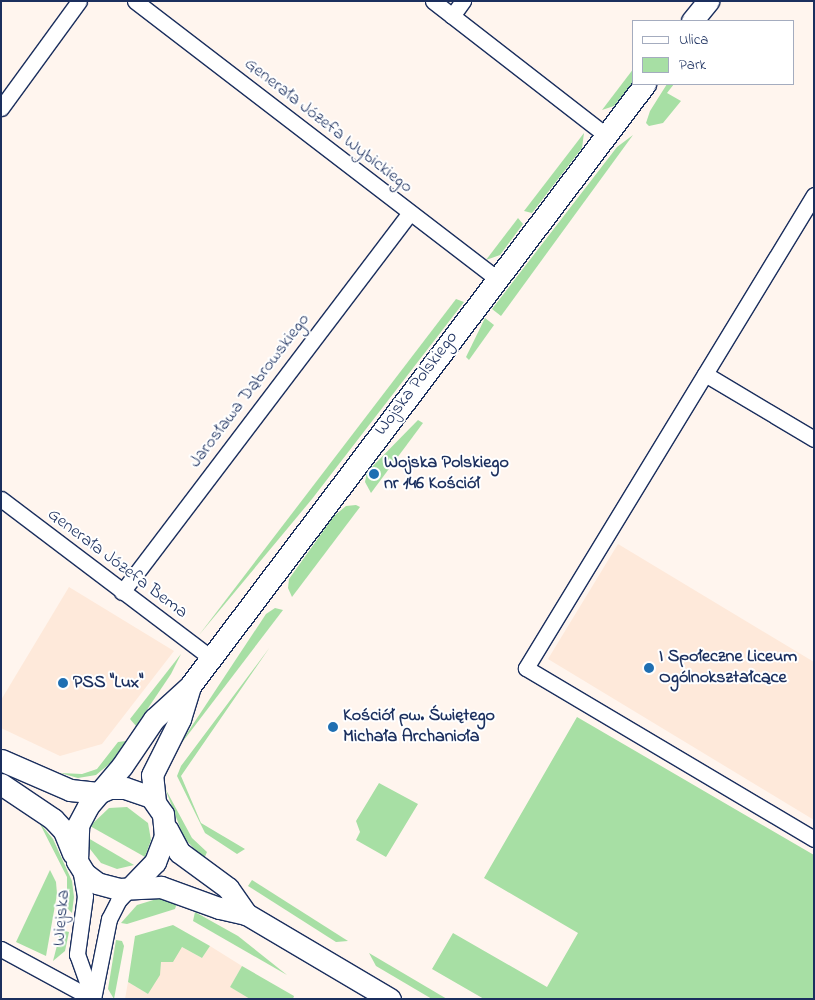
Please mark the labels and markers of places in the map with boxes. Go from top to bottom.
place label: Wojska Polskiego nr 146 Kościół [384,453,509,496]
marker: Wojska Polskiego nr 146 Kościół [368,468,380,480]
place label: I Społeczne Liceum Ogólnokształcące [659,647,797,690]
marker: I Społeczne Liceum Ogólnokształcące [643,662,655,674]
place label: PSS "Lux" [73,672,143,694]
marker: PSS "Lux" [57,677,69,689]
place label: Kościół pw. Świętego Michała Archanioła [343,706,495,749]
marker: Kościół pw. Świętego Michała Archanioła [327,721,339,733]

